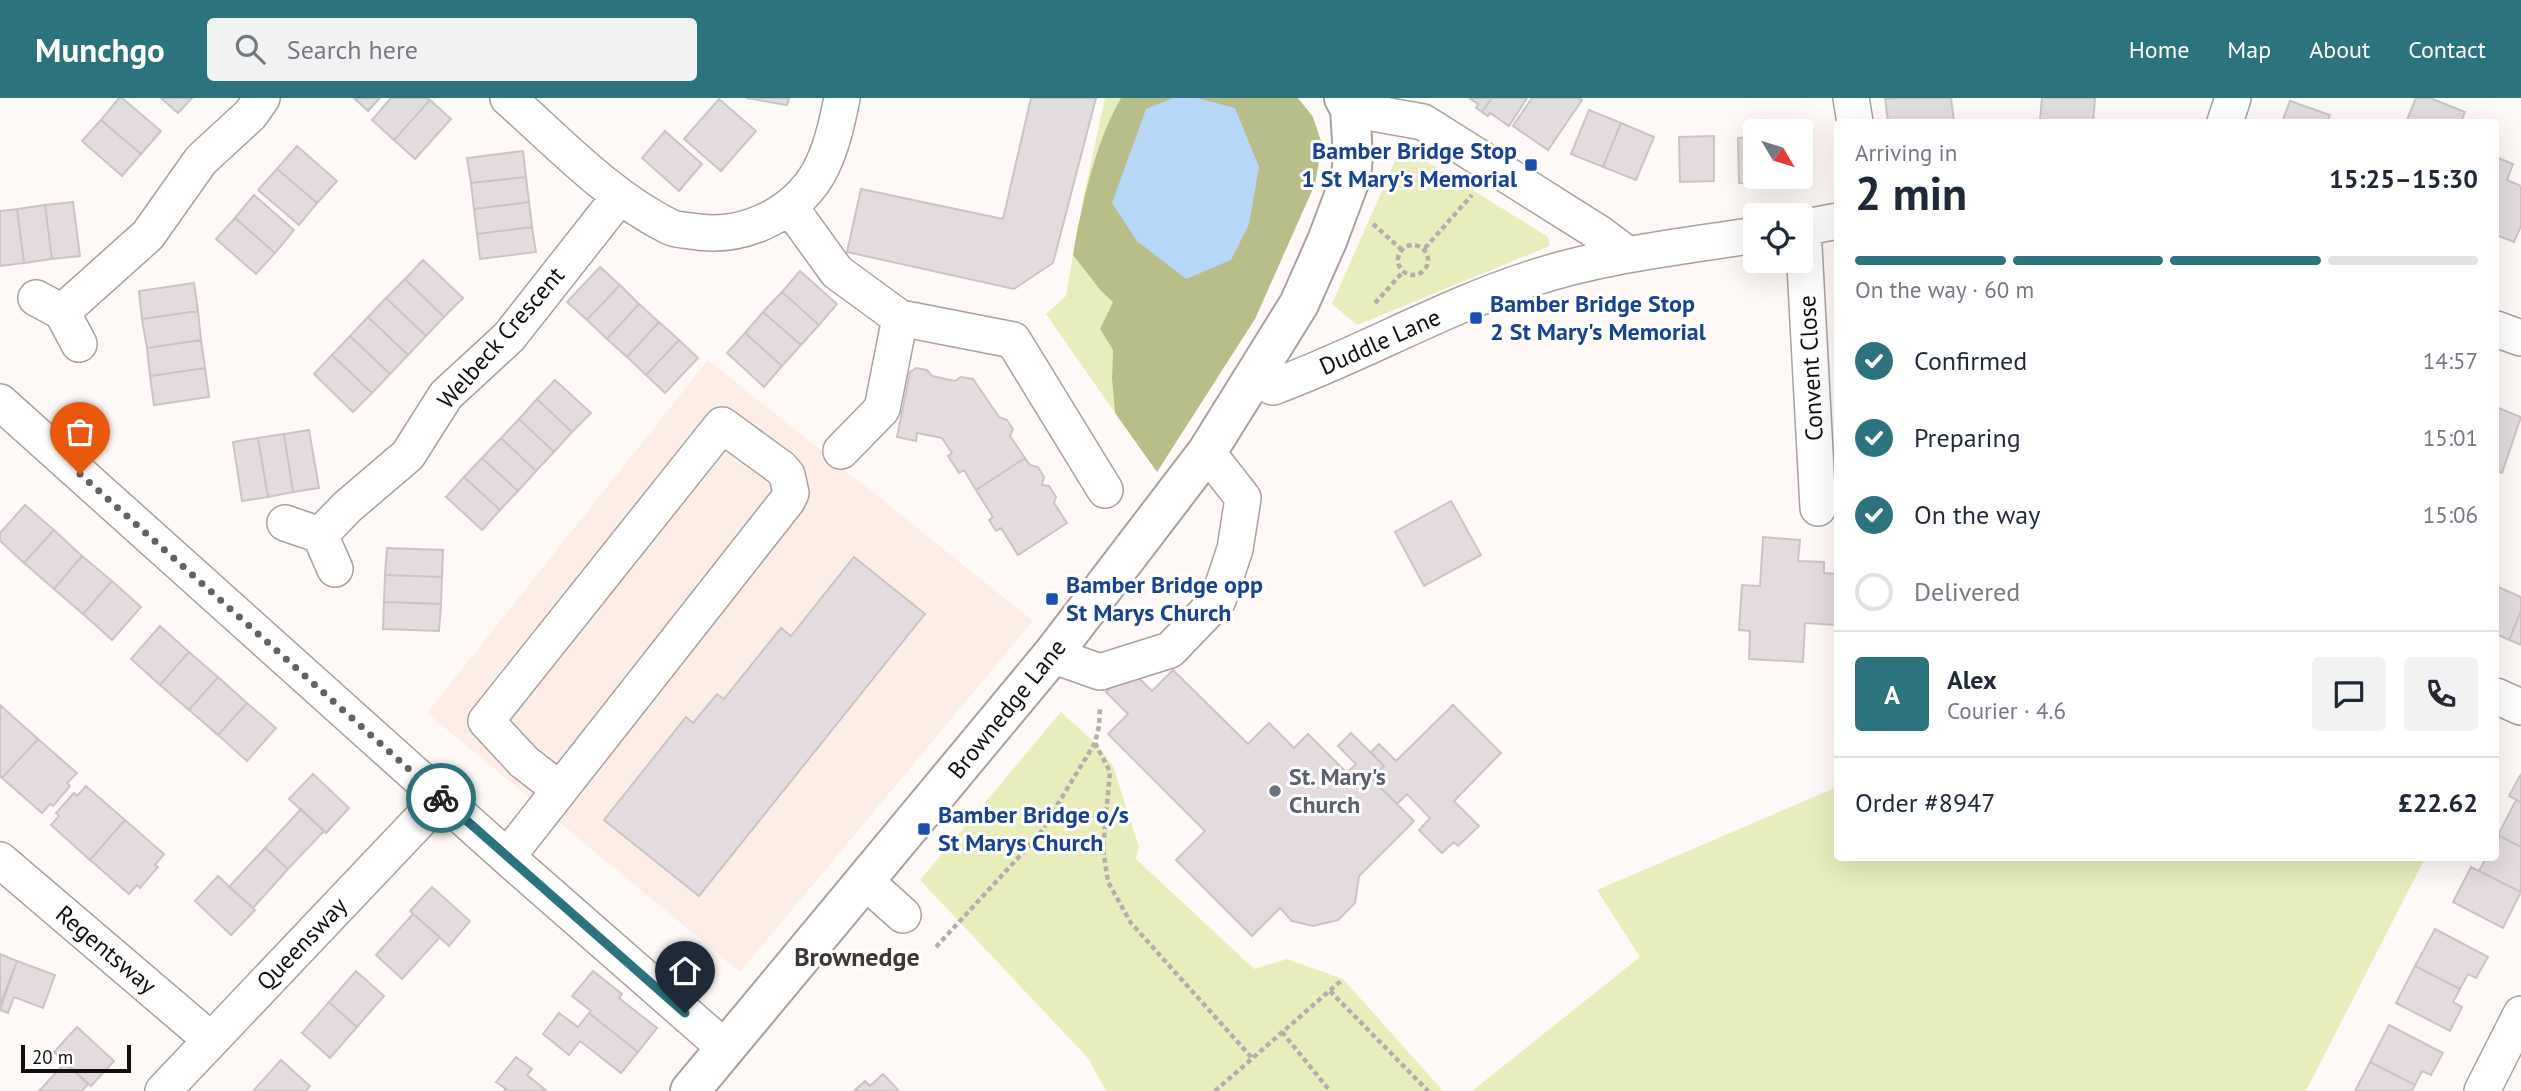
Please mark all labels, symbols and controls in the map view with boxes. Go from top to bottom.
search box [207,18,697,81]
text: Munchgo [35,28,165,71]
icon: search [231,30,269,68]
text: Search here [287,33,418,66]
text: Home [2129,34,2189,65]
text: Map [2227,34,2271,65]
text: About [2309,34,2370,65]
text: Contact [2408,34,2486,65]
north arrow [1743,119,1813,189]
map controls [1743,119,1813,273]
place label: Bamber Bridge Stop 1 St Mary's Memorial [1301,135,1518,194]
text: Arriving in [1855,138,1957,167]
marker: Bamber Bridge Stop 1 St Mary's Memorial [1523,157,1539,173]
text: 15:25–15:30 [2329,162,2478,195]
text: 2 min [1855,163,1967,223]
button: locate [1743,203,1813,273]
street label: Welbeck Crescent [430,260,571,415]
text: On the way · 60 m [1855,275,2034,304]
place label: Bamber Bridge Stop 2 St Mary's Memorial [1490,288,1707,347]
street label: Convent Close [1791,294,1830,442]
street label: Duddle Lane [1314,301,1445,382]
marker: Bamber Bridge Stop 2 St Mary's Memorial [1468,310,1484,326]
icon: check [1855,342,1893,380]
text: Confirmed [1914,344,2027,377]
text: 14:57 [2423,346,2478,375]
pin [50,402,110,474]
icon: bag [61,413,99,451]
icon: check [1855,419,1893,457]
text: Preparing [1914,421,2021,454]
text: 15:01 [2423,423,2478,452]
icon: check [1855,496,1893,534]
text: On the way [1914,498,2040,531]
text: 15:06 [2423,500,2478,529]
place label: Bamber Bridge opp St Marys Church [1066,569,1263,628]
text: Delivered [1914,575,2020,608]
marker: Bamber Bridge opp St Marys Church [1044,591,1060,607]
street label: Brownedge Lane [941,632,1073,785]
button: chat [2312,657,2386,731]
button: phone [2404,657,2478,731]
text: Alex [1947,663,1997,696]
text: A [1884,678,1900,711]
text: Courier · 4.6 [1947,696,2066,725]
place label: St. Mary's Church [1289,761,1386,820]
courier [406,763,476,833]
icon: bike [422,779,460,817]
marker: St. Mary's Church [1267,783,1283,799]
text: Order #8947 [1855,786,1995,819]
text: £22.62 [2398,786,2478,819]
place label: Bamber Bridge o/s St Marys Church [938,799,1129,858]
marker: Bamber Bridge o/s St Marys Church [916,821,932,837]
street label: Queensway [250,891,354,997]
street label: Regentsway [50,898,163,1001]
district label: Brownedge [794,940,920,973]
pin [655,941,715,1013]
icon: home [666,952,704,990]
scale bar [21,1042,131,1074]
text: 20 m [32,1045,73,1069]

